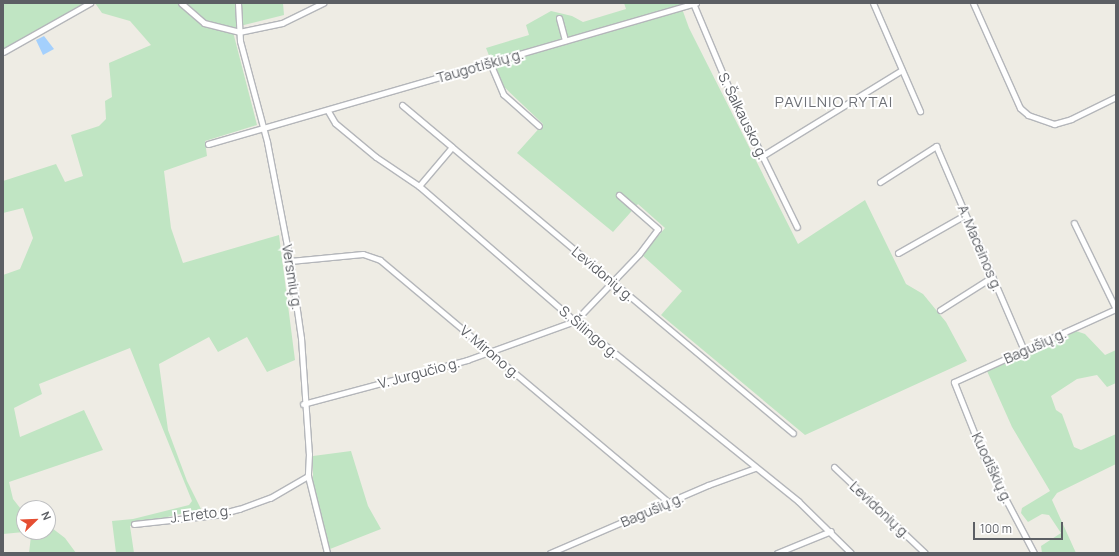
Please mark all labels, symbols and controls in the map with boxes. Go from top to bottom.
street label: Taugotiškių g. [435,46,525,86]
street label: S. Šalkausko g. [715,70,771,162]
district label: PAVILNIO RYTAI [775,93,893,111]
street label: A. Maceinos g. [954,202,1006,294]
street label: Versmių g. [279,243,305,311]
street label: Levidonių g. [568,243,638,305]
street label: S. Šilingo g. [556,302,622,362]
street label: V. Mirono g. [456,322,524,382]
street label: Bagušių g. [1001,325,1069,367]
street label: V. Jurgučio g. [376,354,462,392]
street label: Kuodiškių g. [968,430,1016,506]
street label: Levidonių g. [846,478,914,542]
street label: Bagušių g. [618,489,686,531]
north arrow [16,500,56,540]
street label: J. Ereto g. [169,502,233,526]
text: N [38,509,55,522]
scale bar [975,514,1065,540]
text: 100 m [980,520,1012,537]

